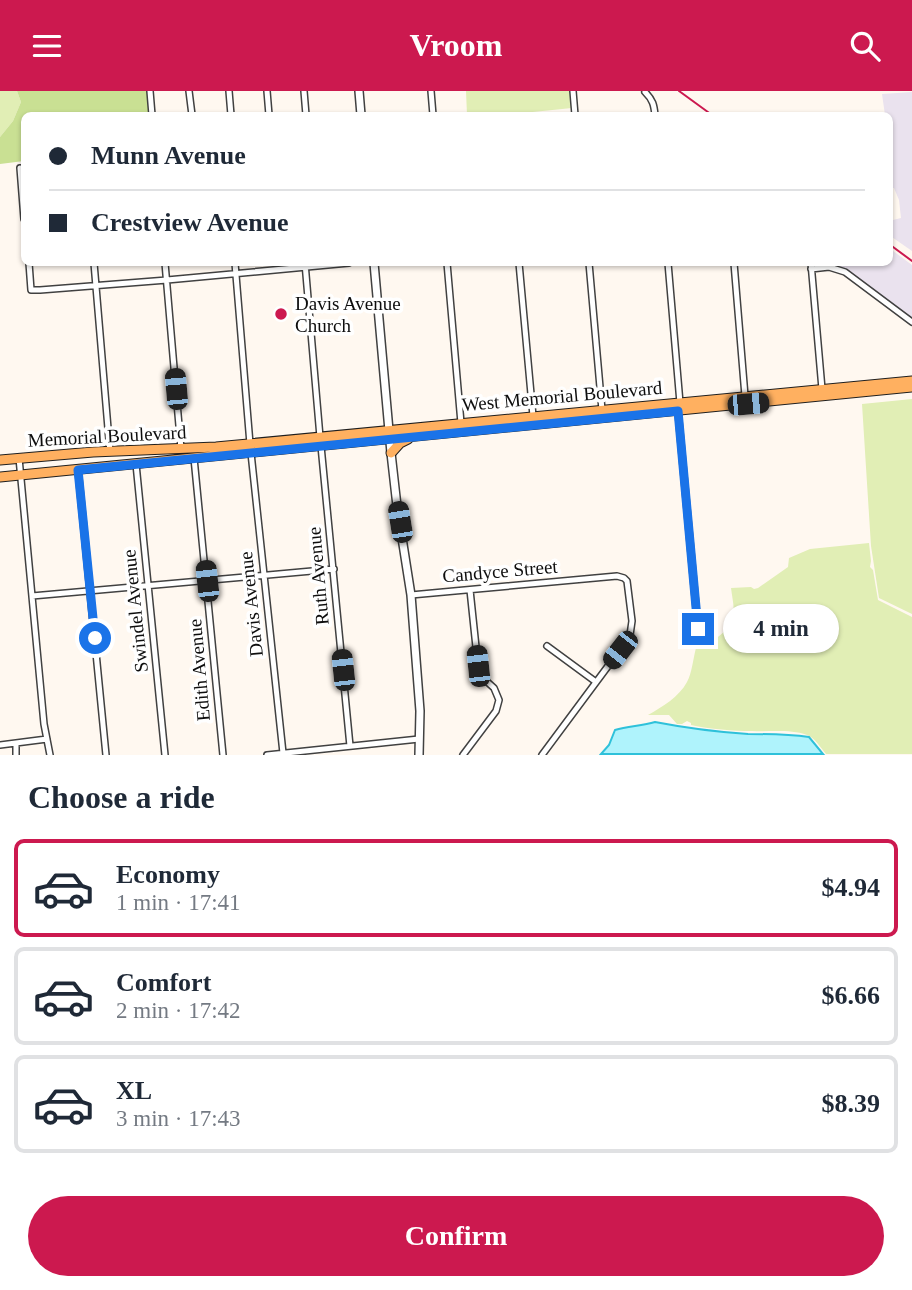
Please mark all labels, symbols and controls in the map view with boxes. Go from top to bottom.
icon: menu [28,27,66,65]
text: Vroom [409,27,503,63]
icon: search [846,27,884,65]
text: Munn Avenue [91,141,246,170]
text: Crestview Avenue [91,208,289,237]
place label: Davis Avenue Church [295,293,401,336]
marker: Davis Avenue Church [273,306,289,322]
car [164,367,189,411]
street label: West Memorial Boulevard [461,377,664,415]
car [727,392,770,416]
street label: Memorial Boulevard [27,421,187,451]
car [387,500,414,544]
street label: Ruth Avenue [303,526,333,626]
street label: Swindel Avenue [118,548,152,674]
street label: Davis Avenue [235,550,267,658]
street label: Candyce Street [442,555,559,586]
car [195,559,220,603]
callout: 4 min [722,605,838,653]
route end [682,613,714,645]
text: 4 min [753,616,809,641]
street label: Edith Avenue [184,618,214,722]
route start [79,622,111,654]
car [599,627,642,673]
car [466,644,491,688]
car [331,648,356,692]
text: Choose a ride [28,779,215,815]
icon: car [32,857,95,920]
text: Economy [116,860,220,889]
text: $4.94 [822,873,880,902]
text: 1 min · 17:41 [116,890,241,915]
icon: car [32,965,95,1028]
text: Comfort [116,968,211,997]
text: $6.66 [822,981,880,1010]
text: 2 min · 17:42 [116,998,241,1023]
icon: car [32,1073,95,1136]
text: XL [116,1076,152,1105]
text: $8.39 [822,1089,880,1118]
text: 3 min · 17:43 [116,1106,241,1131]
button: Confirm [28,1196,884,1276]

